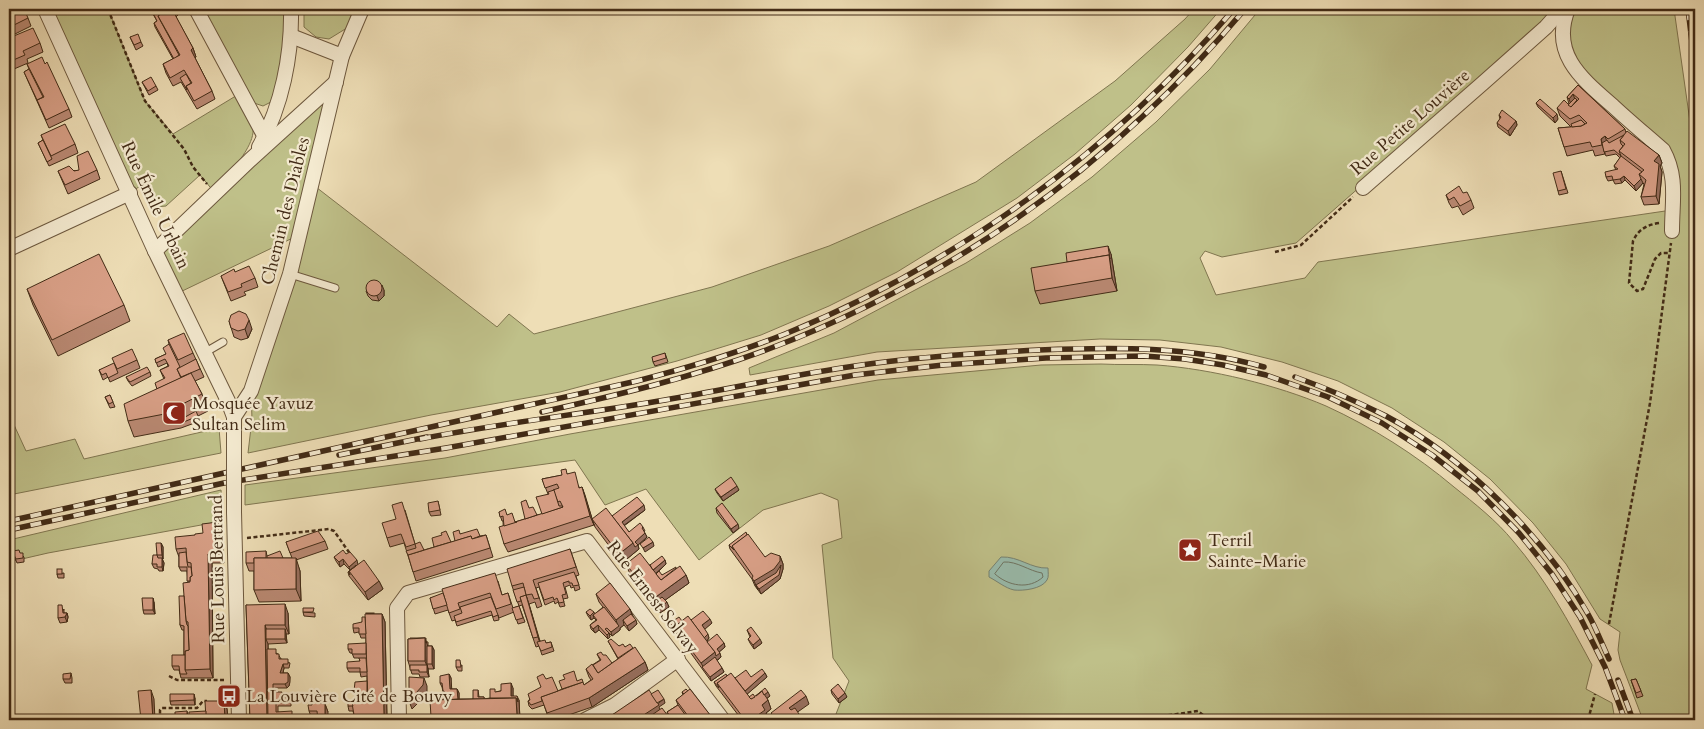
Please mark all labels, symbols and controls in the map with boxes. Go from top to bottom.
street label: Rue Petite Louvière [1345,63,1476,181]
street label: Chemin des Diables [255,135,316,288]
street label: Rue Émile Urbain [115,137,196,274]
place label: Mosquée Yavuz Sultan Selim [192,391,314,437]
mosque icon: Mosquée Yavuz Sultan Selim [161,400,187,426]
street label: Rue Louis Bertrand [204,494,231,643]
place label: Terril Sainte-Marie [1208,528,1307,574]
street label: Rue Ernest Solvay [600,535,705,660]
place icon: Terril Sainte-Marie [1177,537,1203,563]
bus stop icon: La Louvière Cité de Bouvy [216,683,242,709]
place label: La Louvière Cité de Bouvy [246,684,453,709]

